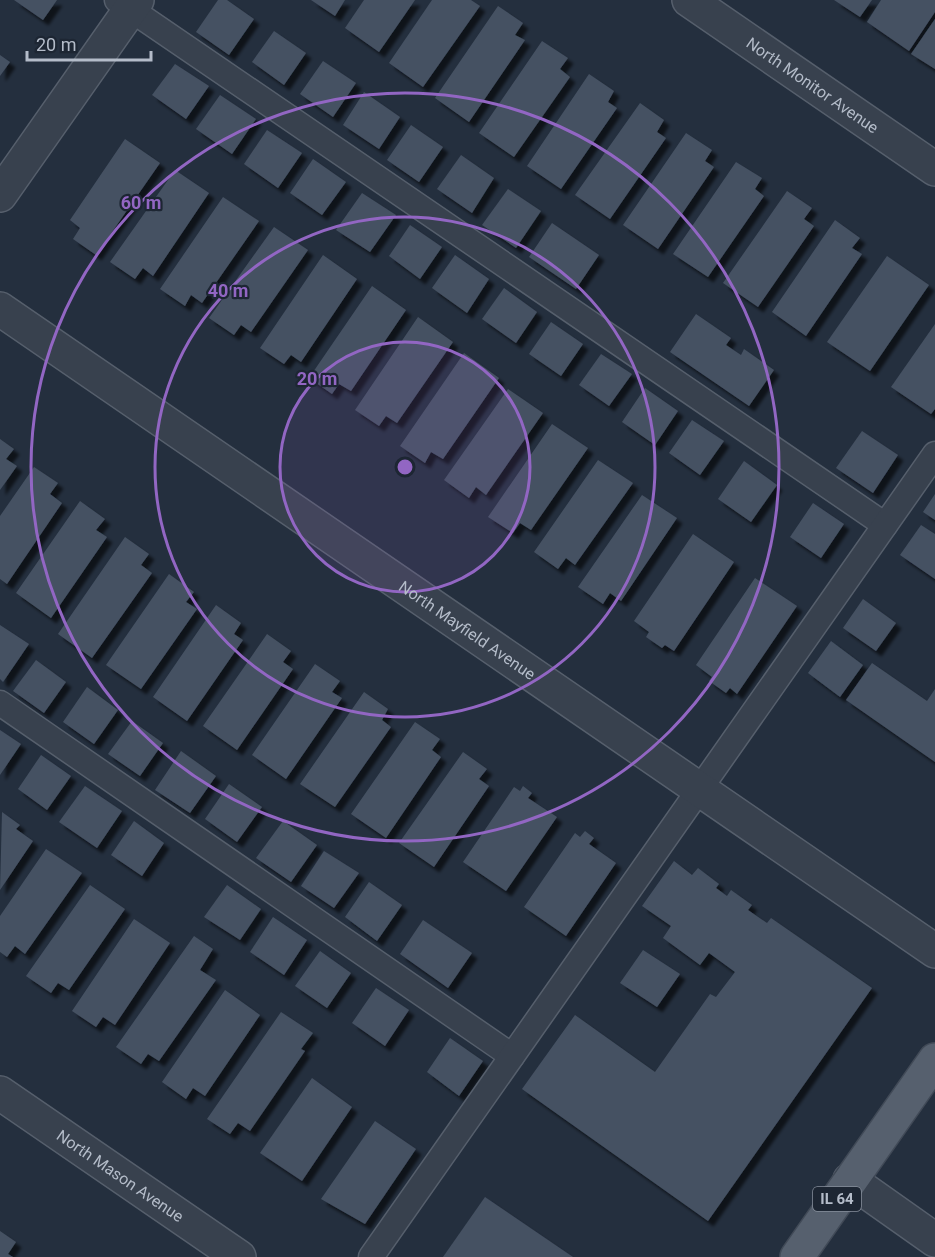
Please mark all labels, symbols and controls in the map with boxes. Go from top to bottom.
scale bar [27,24,152,62]
street label: North Monitor Avenue [743,33,882,137]
text: 20 m [36,34,76,55]
text: 60 m [121,192,161,213]
text: 40 m [208,280,248,301]
text: 20 m [297,368,337,389]
centre of rings [395,457,415,477]
street label: North Mayfield Avenue [395,577,539,684]
street label: North Mason Avenue [53,1126,187,1226]
road number: IL 64 [813,1187,861,1211]

